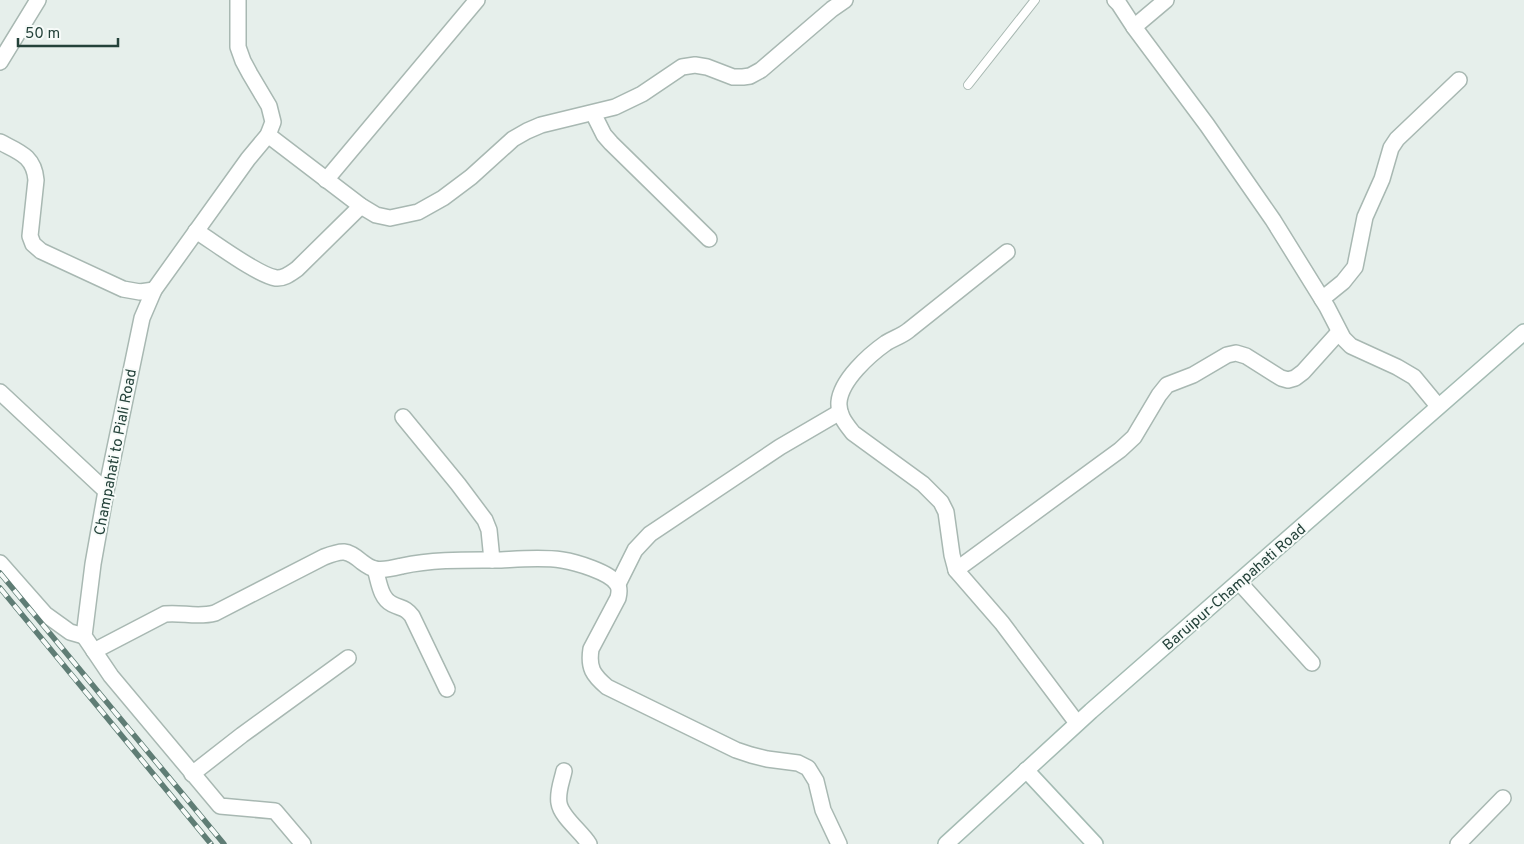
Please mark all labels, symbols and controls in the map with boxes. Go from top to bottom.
scale bar [18,15,118,47]
text: 50 m [25,25,60,44]
street label: Champahati to Piali Road [91,367,142,537]
street label: Baruipur-Champahati Road [1159,521,1311,656]

